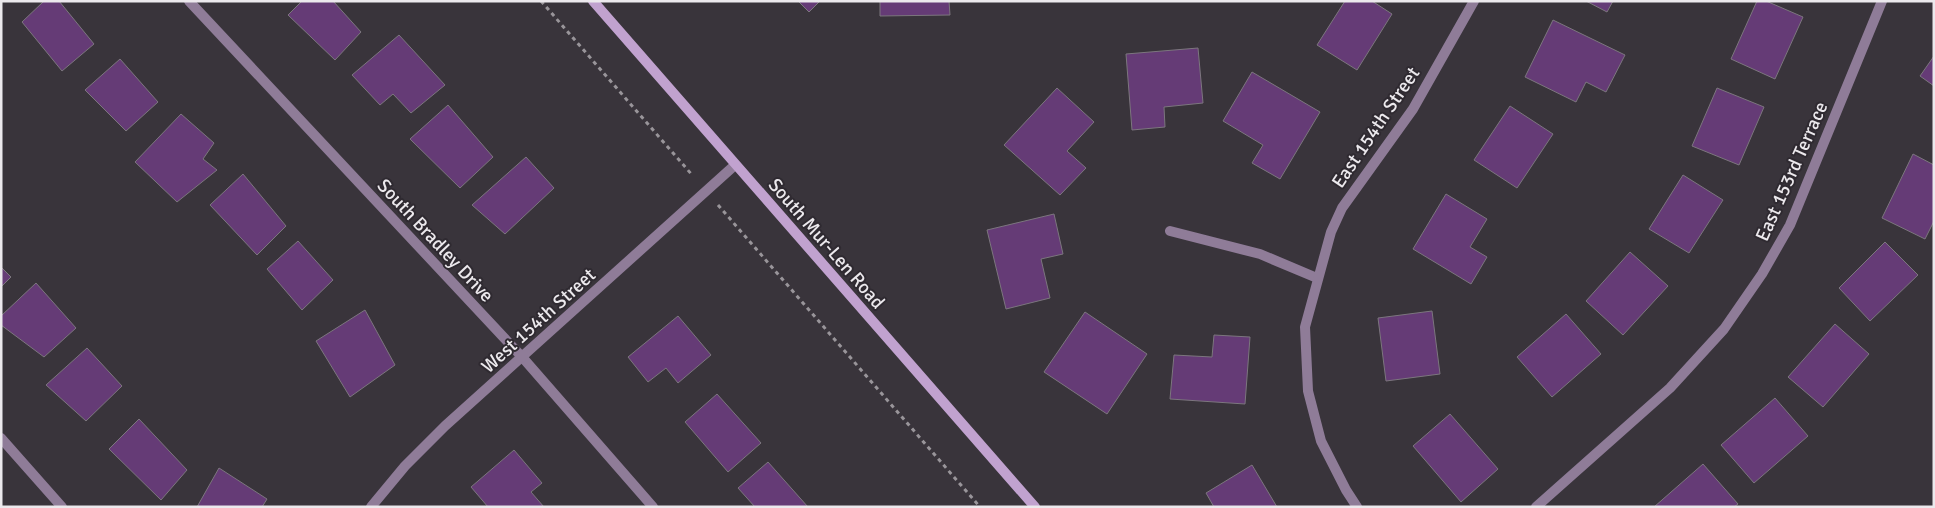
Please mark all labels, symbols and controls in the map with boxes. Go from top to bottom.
street label: East 154th Street [1326,62,1425,193]
street label: East 153rd Terrace [1750,98,1833,245]
street label: South Mur-Len Road [763,173,890,314]
street label: South Bradley Drive [372,174,499,307]
street label: West 154th Street [477,263,601,378]

